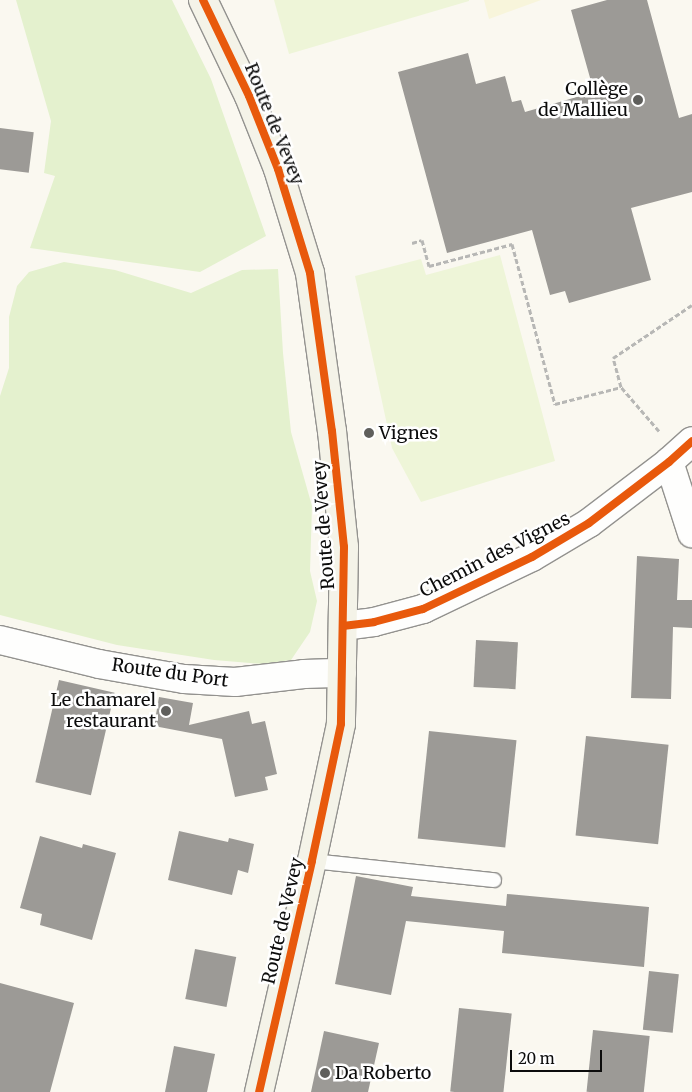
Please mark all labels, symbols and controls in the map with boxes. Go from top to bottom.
street label: Route de Vevey [240,60,308,188]
place label: Collège de Mallieu [538,79,628,122]
marker: Collège de Mallieu [632,94,644,106]
place label: Vignes [379,422,438,444]
marker: Vignes [363,427,375,439]
street label: Route de Vevey [309,460,339,590]
street label: Chemin des Vignes [416,508,574,602]
street label: Route du Port [110,654,230,692]
place label: Le chamarel restaurant [50,690,156,732]
marker: Le chamarel restaurant [160,705,172,717]
street label: Route de Vevey [258,856,308,986]
scale bar [512,1040,604,1072]
text: 20 m [518,1049,555,1068]
place label: Da Roberto [335,1062,431,1084]
marker: Da Roberto [319,1067,331,1079]

